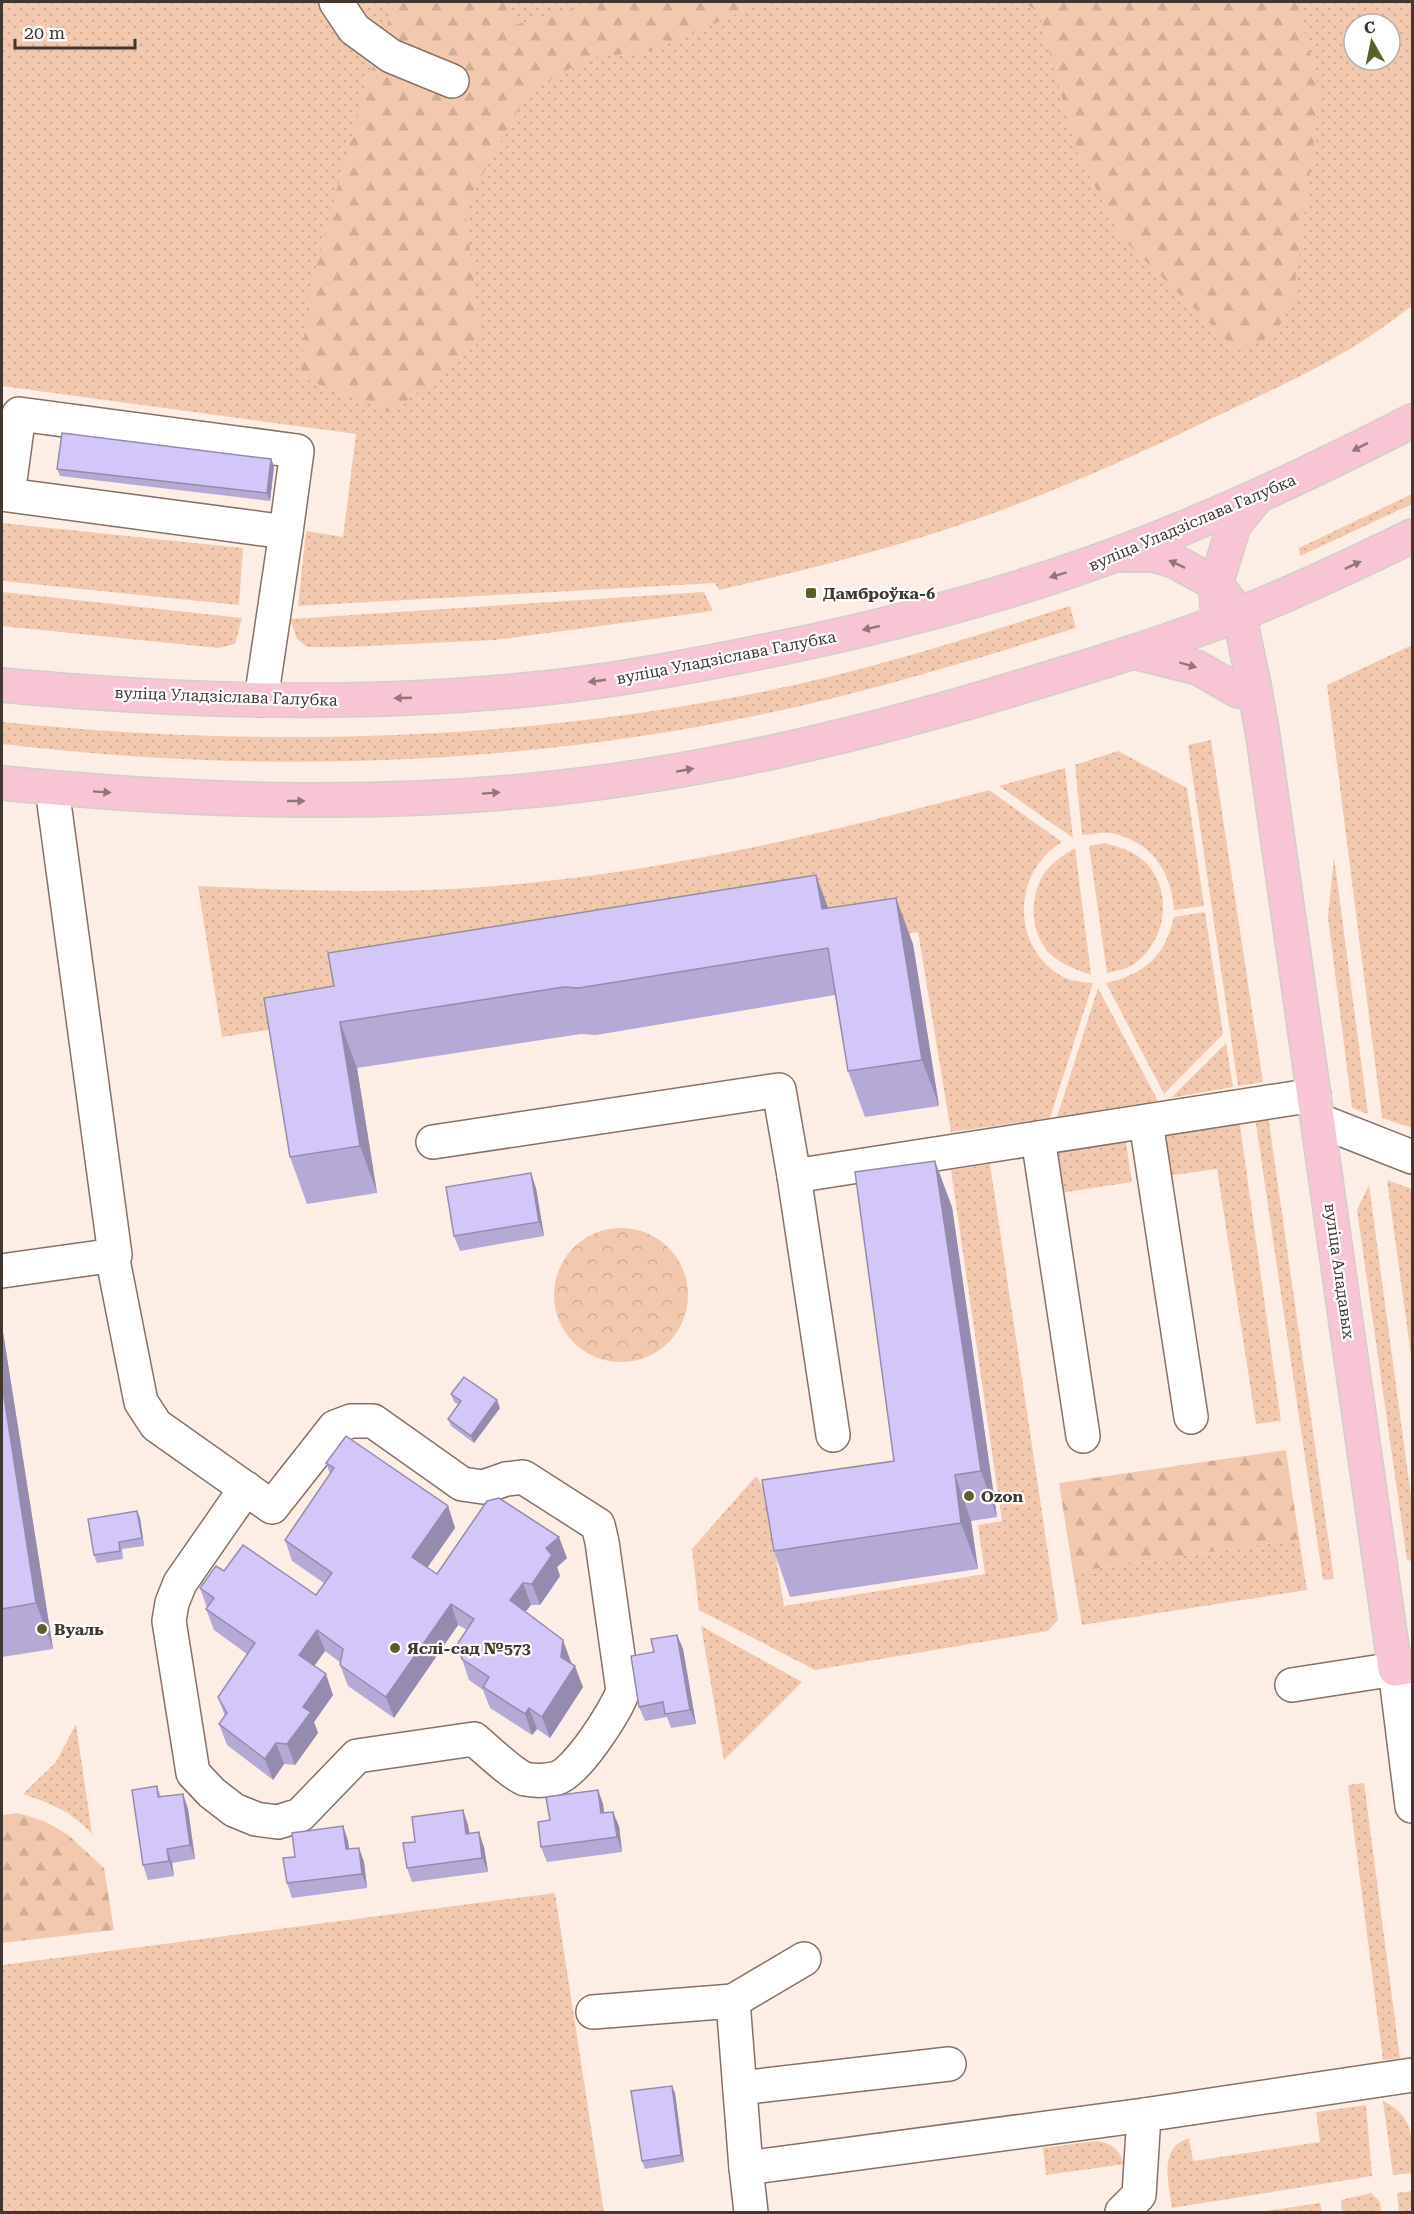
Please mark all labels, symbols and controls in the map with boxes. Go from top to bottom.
scale bar [15,12,135,50]
north arrow [1342,12,1402,72]
text: С [1363,17,1377,38]
text: 20 m [24,22,65,43]
one-way arrow [1352,443,1369,452]
street label: вуліца Уладзіслава Галубка [1086,470,1299,575]
one-way arrow [1169,559,1186,568]
one-way arrow [1344,560,1361,569]
one-way arrow [1049,571,1067,580]
place label: Дамброўка-6 [823,584,935,603]
marker: Дамброўка-6 [804,586,818,600]
one-way arrow [861,624,880,634]
street label: вуліца Уладзіслава Галубка [615,627,838,688]
one-way arrow [1179,661,1197,670]
one-way arrow [587,676,606,685]
street label: вуліца Уладзіслава Галубка [114,683,338,710]
one-way arrow [393,693,412,703]
one-way arrow [675,765,694,774]
one-way arrow [92,787,111,797]
one-way arrow [482,789,501,798]
one-way arrow [287,796,306,805]
street label: вуліца Аладавых [1321,1202,1359,1341]
place label: Ozon [981,1487,1024,1506]
marker: Ozon [962,1489,976,1503]
place label: Вуаль [54,1620,104,1639]
marker: Вуаль [35,1622,49,1636]
place label: Яслі-сад №573 [407,1639,531,1658]
marker: Яслі-сад №573 [388,1641,402,1655]

